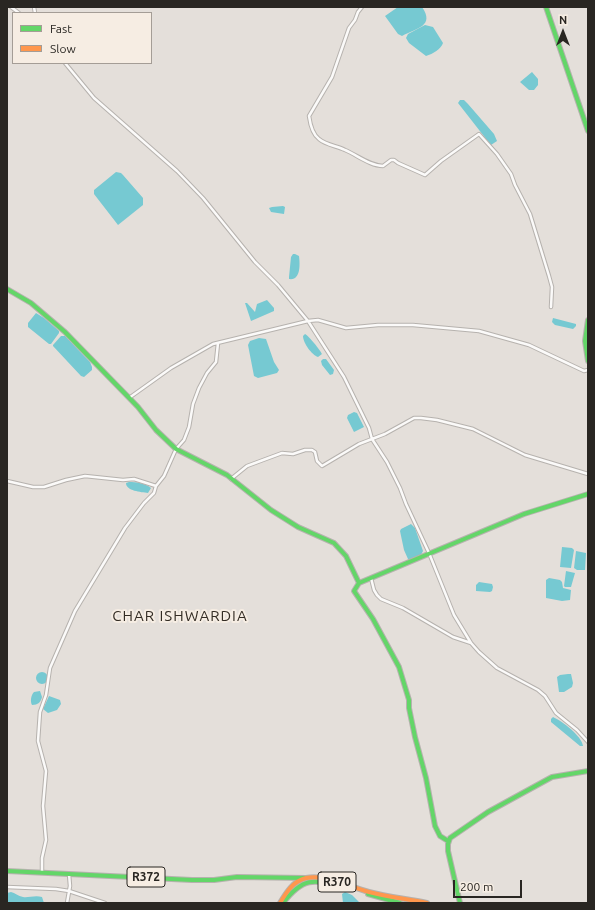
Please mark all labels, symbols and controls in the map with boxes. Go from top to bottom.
legend [12,12,152,64]
north arrow [543,12,583,52]
text: N [559,14,567,26]
text: Fast [50,22,72,35]
text: Slow [50,42,76,55]
district label: CHAR ISHWARDIA [112,607,248,625]
road number: R372 [127,867,165,887]
road number: R370 [318,872,356,892]
scale bar [455,872,524,898]
text: 200 m [460,880,493,893]

